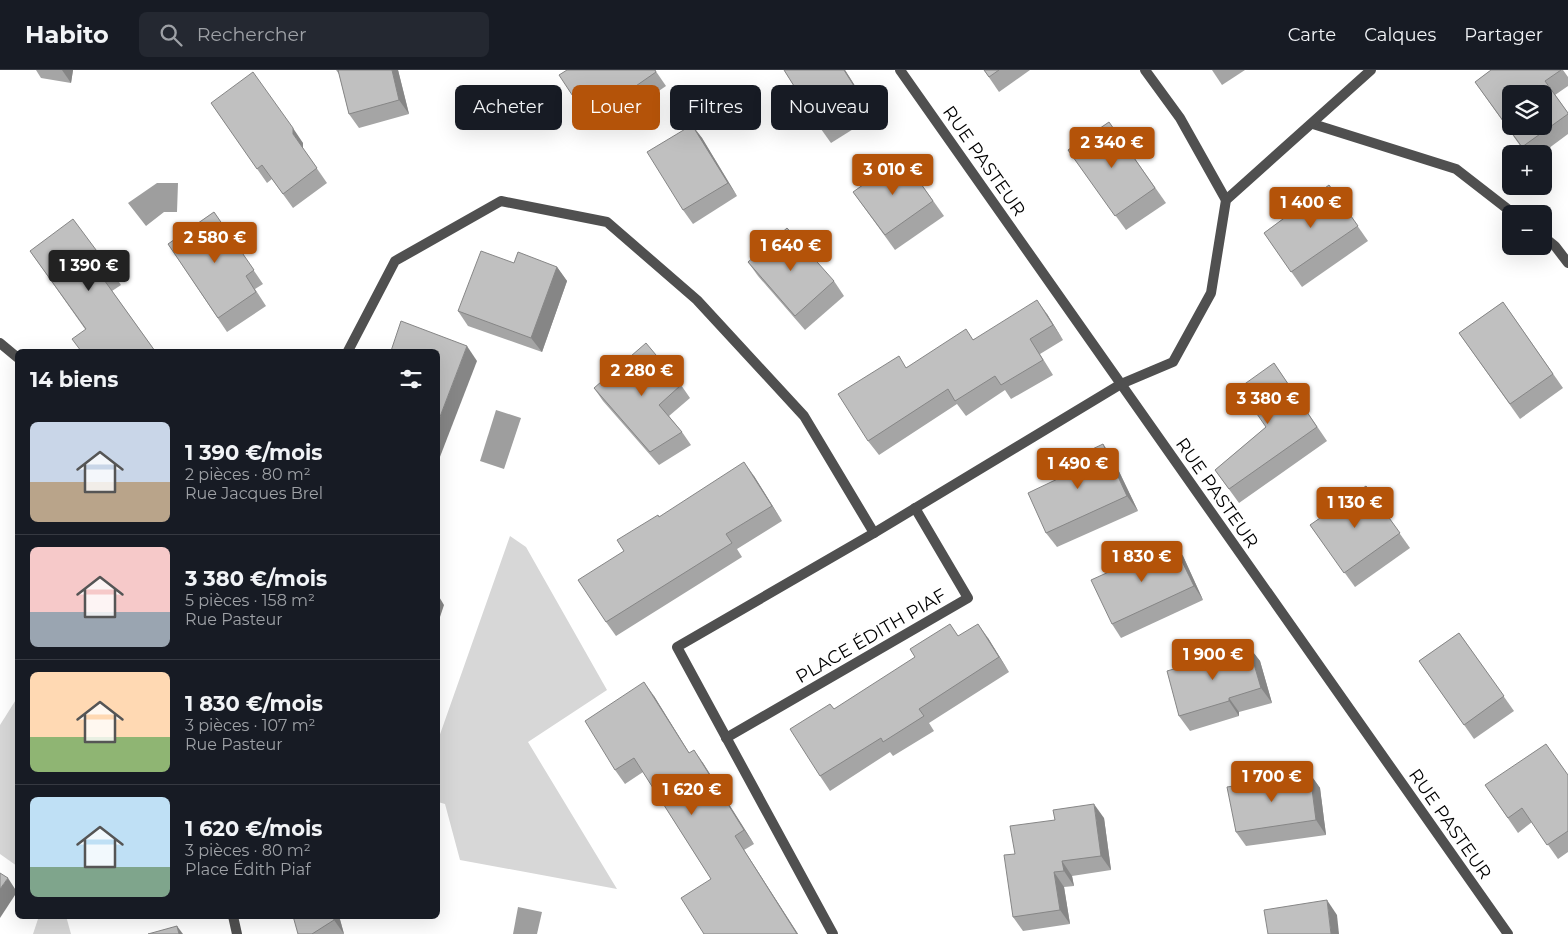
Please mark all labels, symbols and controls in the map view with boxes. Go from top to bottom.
search box [139,12,489,57]
text: Habito [25,20,109,49]
icon: search [157,21,185,49]
text: Rechercher [197,23,307,46]
text: Carte [1288,24,1336,46]
text: Calques [1364,24,1436,46]
text: Partager [1464,24,1543,46]
chip: Acheter [455,85,562,130]
chip: Louer [572,85,660,130]
chip: Filtres [670,85,761,130]
chip: Nouveau [771,85,888,130]
map controls [1502,85,1552,255]
button: layers [1502,85,1552,135]
street label: RUE PASTEUR [938,102,1030,220]
pin: 2 340 € [1066,126,1158,169]
text: 2 340 € [1081,133,1143,152]
button: + [1502,145,1552,195]
pin: 3 010 € [847,154,939,196]
text: 3 010 € [863,160,923,179]
pin: 1 400 € [1265,186,1357,229]
text: 1 400 € [1280,193,1342,212]
button: − [1502,205,1552,255]
pin: 2 580 € [169,222,261,264]
text: 2 580 € [184,228,246,247]
pin: 1 640 € [745,230,837,272]
text: 1 640 € [761,236,821,255]
pin: 1 390 € [43,250,135,292]
text: 1 390 € [60,256,118,275]
pin: 2 280 € [596,354,688,397]
text: 2 280 € [611,361,673,380]
icon: filters [397,365,425,393]
text: 14 biens [30,367,118,392]
pin: 3 380 € [1222,382,1314,425]
text: 3 380 € [1237,389,1299,408]
street label: RUE PASTEUR [1171,434,1263,552]
text: 1 390 €/mois [185,440,322,465]
icon: home [70,442,130,502]
pin: 1 490 € [1032,448,1124,490]
text: 1 490 € [1048,454,1108,473]
text: 2 pièces · 80 m² [185,465,311,484]
text: Rue Jacques Brel [185,484,323,503]
pin: 1 130 € [1309,486,1401,529]
text: 1 130 € [1328,493,1382,512]
pin: 1 830 € [1096,540,1188,583]
text: 1 830 € [1112,547,1172,566]
text: 3 380 €/mois [185,566,327,591]
icon: home [70,567,130,627]
street label: PLACE ÉDITH PIAF [792,584,950,688]
text: 5 pièces · 158 m² [185,591,315,610]
text: Rue Pasteur [185,610,283,629]
pin: 1 900 € [1167,638,1259,681]
text: 1 900 € [1183,645,1243,664]
text: 1 830 €/mois [185,691,323,716]
icon: home [70,692,130,752]
text: 3 pièces · 107 m² [185,716,316,735]
text: Rue Pasteur [185,735,283,754]
pin: 1 700 € [1226,760,1318,803]
street label: RUE PASTEUR [1404,765,1496,883]
text: 1 700 € [1242,767,1302,786]
pin: 1 620 € [646,774,738,816]
text: 1 620 € [663,780,721,799]
text: 1 620 €/mois [185,816,322,841]
icon: home [70,817,130,877]
text: 3 pièces · 80 m² [185,841,311,860]
text: Place Édith Piaf [185,860,311,879]

